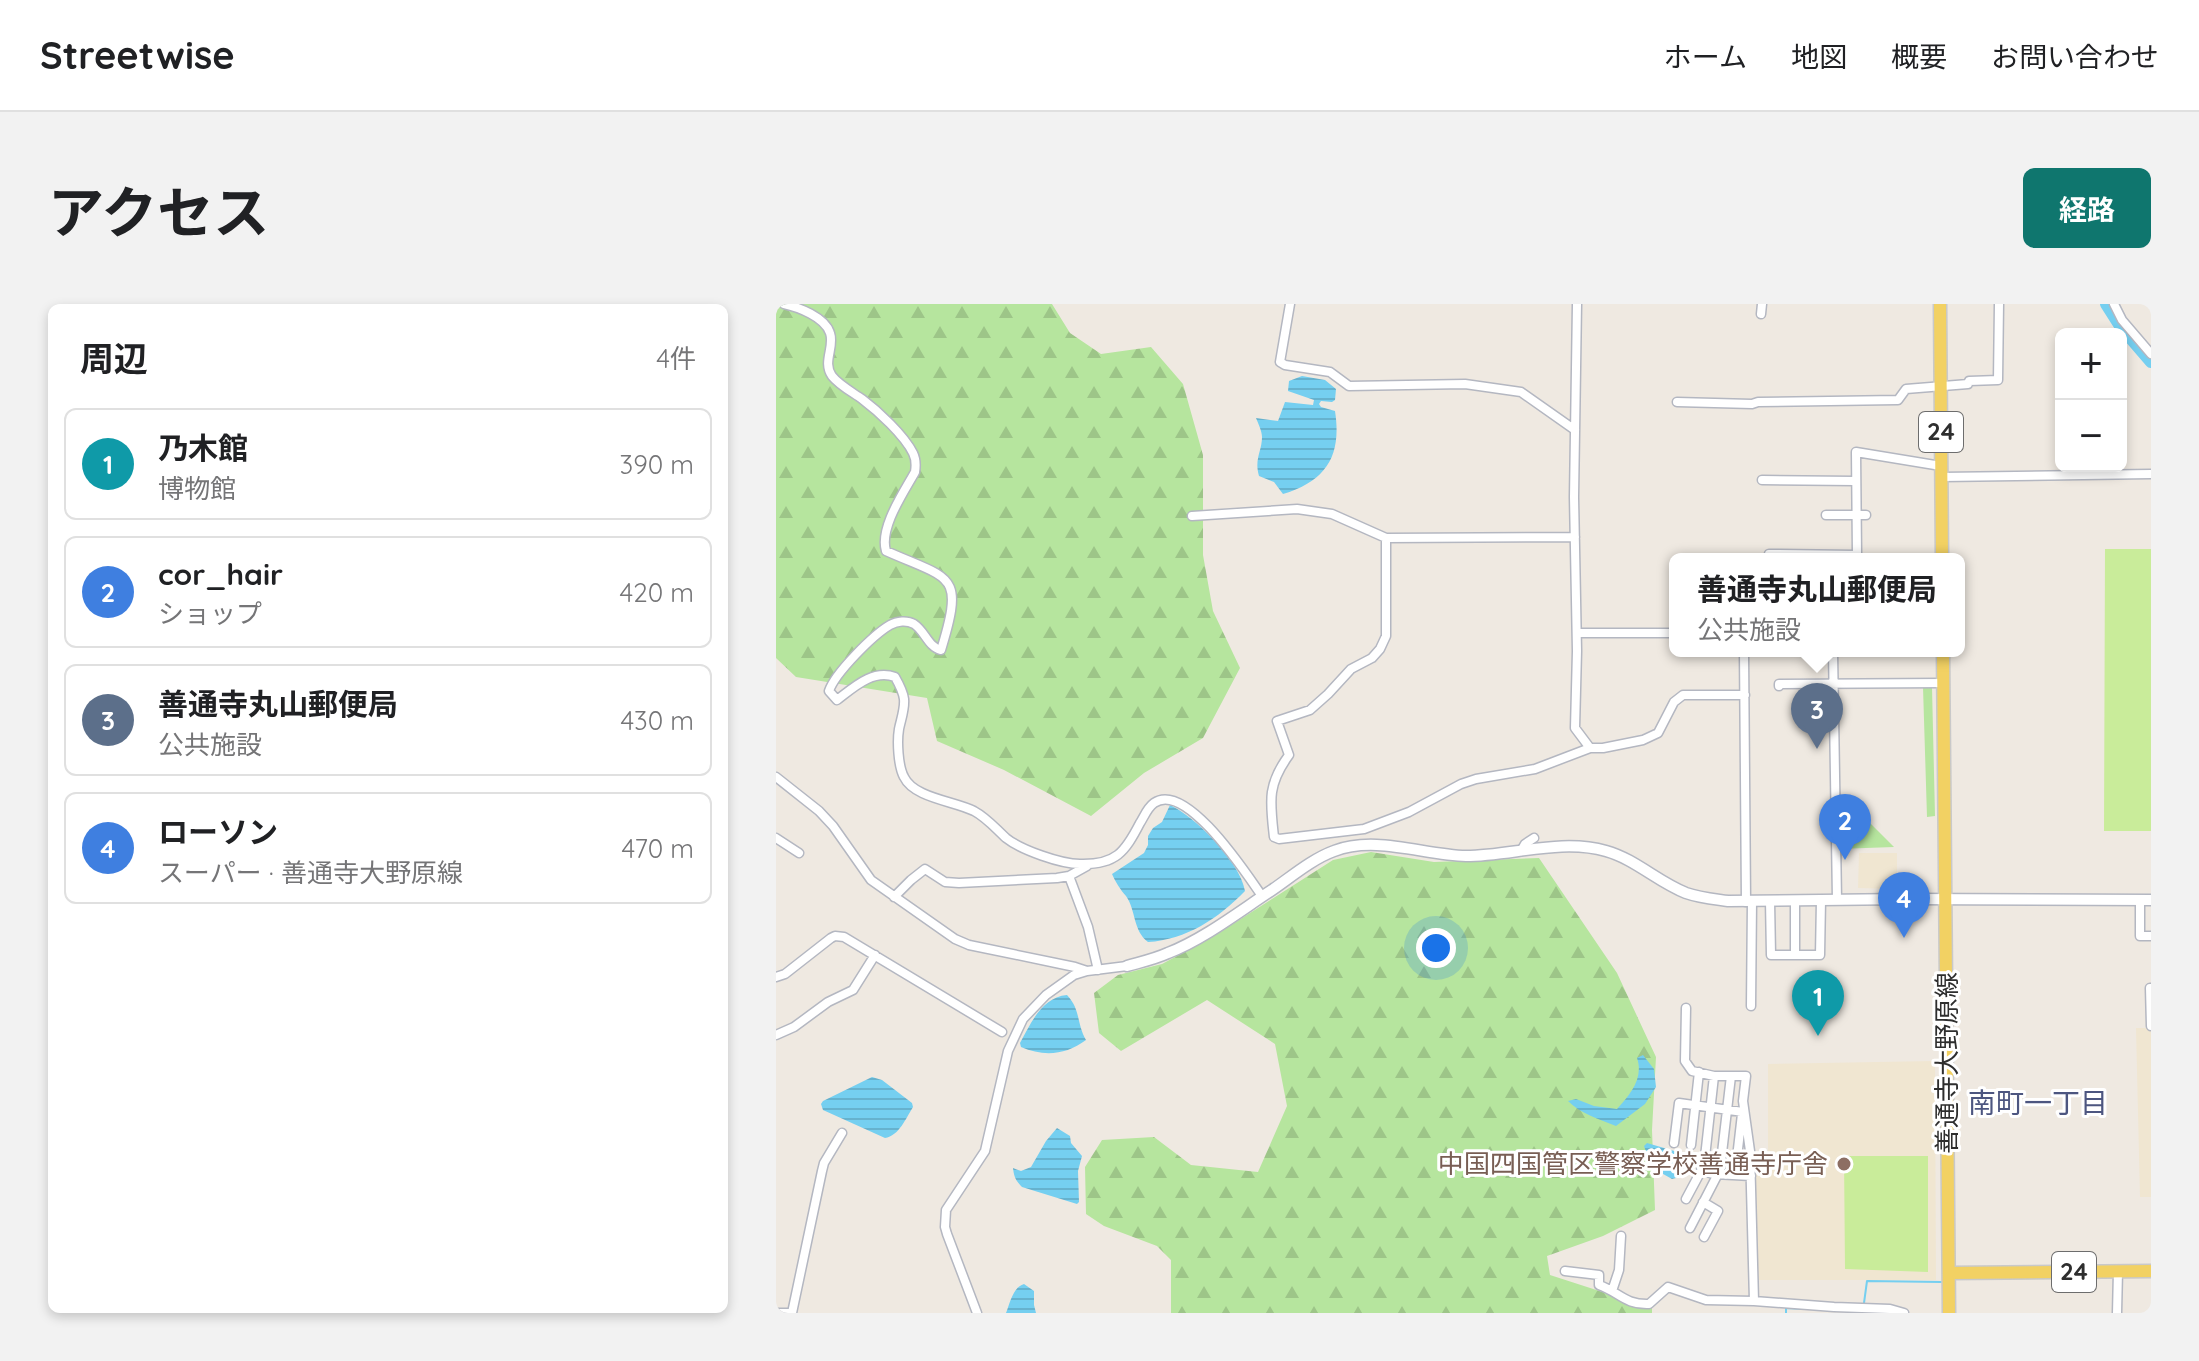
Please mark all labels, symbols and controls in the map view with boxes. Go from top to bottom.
text: Streetwise [40,31,235,79]
text: ホーム [1664,39,1747,74]
text: 地図 [1791,39,1847,74]
text: 概要 [1891,39,1947,74]
text: お問い合わせ [1991,39,2159,74]
button: 経路 [2023,168,2151,248]
text: アクセス [48,177,269,247]
map controls [2055,328,2127,472]
button: + [2055,328,2127,400]
text: 周辺 [80,337,148,380]
text: 4件 [656,342,696,375]
button: − [2055,400,2127,472]
road number: 24 [1919,412,1963,452]
text: 乃木館 [158,429,248,467]
text: 1 [103,448,113,481]
text: 390 m [620,448,694,481]
text: 博物館 [158,472,236,505]
popup [1669,553,1965,657]
text: cor_hair [158,555,283,593]
text: 善通寺丸山郵便局 [1697,570,1937,608]
text: 2 [101,576,115,609]
text: 420 m [620,576,694,609]
text: ショップ [158,597,262,630]
text: 公共施設 [1697,613,1801,646]
pin: 3 [1791,683,1843,749]
text: 善通寺丸山郵便局 [158,685,398,723]
text: 3 [101,704,115,737]
text: 430 m [620,704,694,737]
text: 公共施設 [158,728,262,761]
pin: 2 [1819,794,1871,860]
text: ローソン [158,813,278,851]
text: 4 [100,832,116,865]
text: 470 m [621,832,694,865]
text: スーパー · 善通寺大野原線 [158,856,463,889]
pin: 4 [1878,872,1930,938]
your location [1416,928,1456,968]
pin: 1 [1792,970,1844,1036]
street label: 善通寺大野原線 [1930,972,1963,1154]
district label: 南町一丁目 [1968,1085,2108,1120]
place label: 中国四国管区警察学校善通寺庁舎 [1438,1147,1828,1180]
marker: 中国四国管区警察学校善通寺庁舎 [1835,1155,1853,1173]
road number: 24 [2052,1252,2096,1292]

